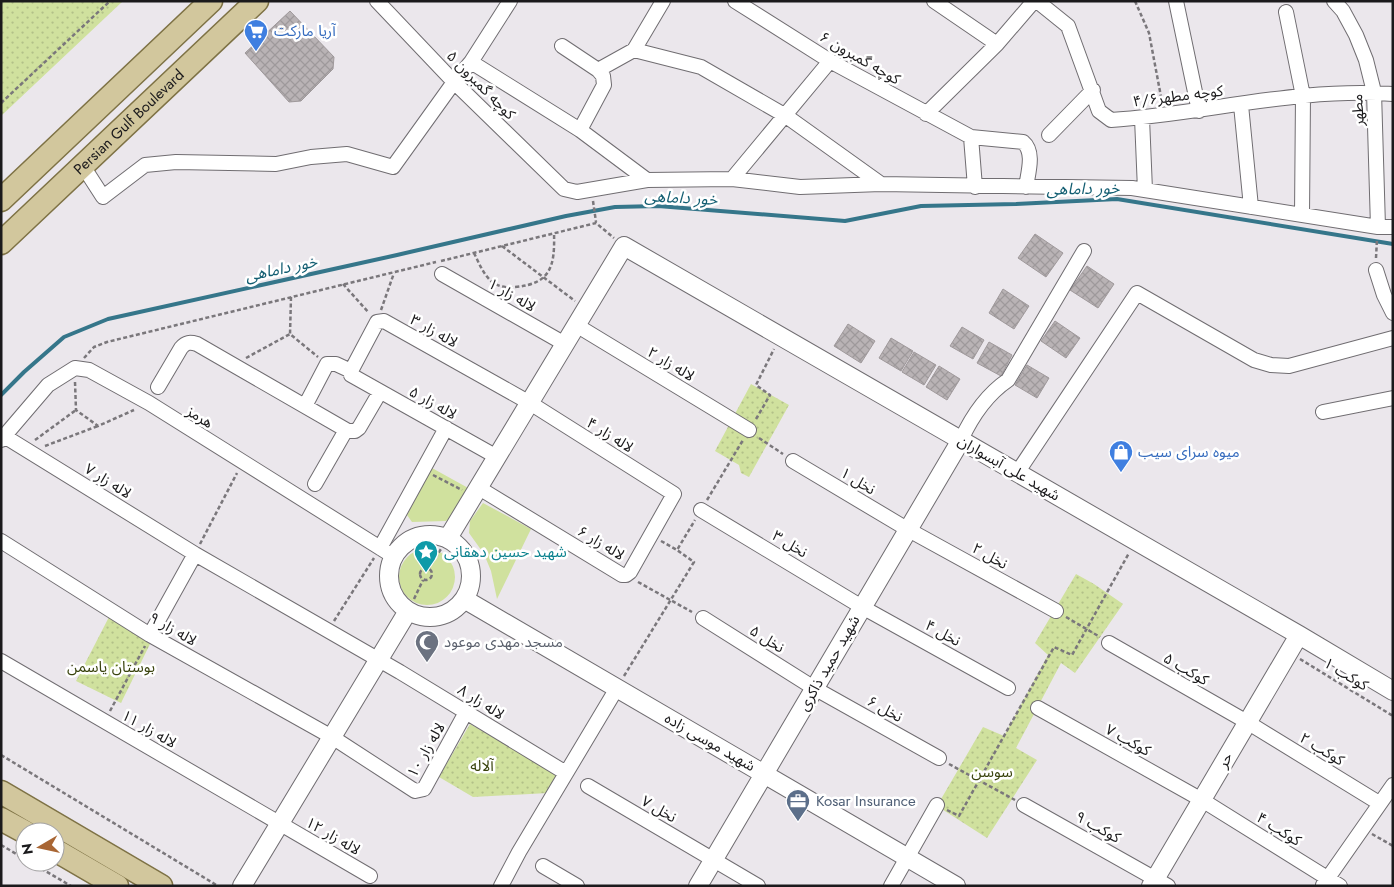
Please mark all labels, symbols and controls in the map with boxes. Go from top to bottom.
supermarket icon: آریا مارکت [243,18,269,52]
place label: آریا مارکت [274,20,336,42]
street label: کوچه گمبرون ۶ [816,26,905,90]
street label: کوچه گمبرون ۵ [441,45,521,125]
street label: Persian Gulf Boulevard [69,64,189,180]
street label: کوچه مطهر۴/۶ [1132,79,1225,112]
street label: مطهر [1346,93,1370,128]
water label: خور داماهی [1046,176,1120,201]
water label: خور داماهی [644,184,719,211]
water label: خور داماهی [243,250,320,287]
street label: لاله زار ۱ [484,273,540,317]
street label: لاله زار ۳ [406,309,462,353]
street label: لاله زار ۲ [643,341,699,387]
street label: لاله زار ۵ [405,381,461,425]
street label: هرمز [182,400,218,434]
street label: لاله زار ۴ [582,412,638,458]
street label: شهید علی آبسواران [954,430,1064,506]
shop icon: میوه سرای سیب [1108,439,1134,473]
place label: میوه سرای سیب [1138,441,1240,463]
street label: لاله زار ۷ [80,458,136,504]
street label: نخل ۱ [836,462,880,500]
street label: لاله زار ۶ [573,520,629,566]
street label: نخل ۳ [768,525,812,563]
street label: نخل ۲ [968,537,1012,575]
place icon: شهید حسین دهقانی [413,539,439,573]
place label: شهید حسین دهقانی [444,541,567,563]
street label: لاله زار ۹ [145,607,201,651]
street label: شهید حمید ذاکری [793,611,865,715]
street label: نخل ۴ [921,614,965,652]
street label: نخل ۵ [745,620,789,658]
mosque icon: مسجد مهدی موعود [414,629,440,663]
place label: مسجد مهدی موعود [444,631,563,653]
street label: کوکب ۵ [1159,647,1213,691]
street label: کوکب ۱ [1319,652,1373,696]
park label: بوستان یاسمن [67,656,155,678]
street label: لاله زار ۸ [453,679,509,725]
street label: نخل ۶ [863,690,907,728]
street label: لاله زار ۱۱ [117,704,181,754]
street label: شهید موسی زاده [660,707,760,777]
street label: لاله زار ۱۰ [401,718,451,782]
street label: کوکب ۷ [1101,719,1155,762]
street label: کوکب ۲ [1295,727,1349,771]
street label: حر [1211,748,1238,773]
park label: آلاله [470,755,494,777]
park label: سوسن [971,761,1013,783]
office icon: Kosar Insurance [785,788,811,822]
street label: نخل ۷ [637,790,681,828]
place label: Kosar Insurance [816,790,916,812]
street label: کوکب ۹ [1071,806,1125,849]
street label: کوکب ۴ [1252,807,1306,852]
street label: لاله زار ۱۲ [301,811,365,861]
north arrow [15,822,65,872]
text: N [16,842,38,856]

